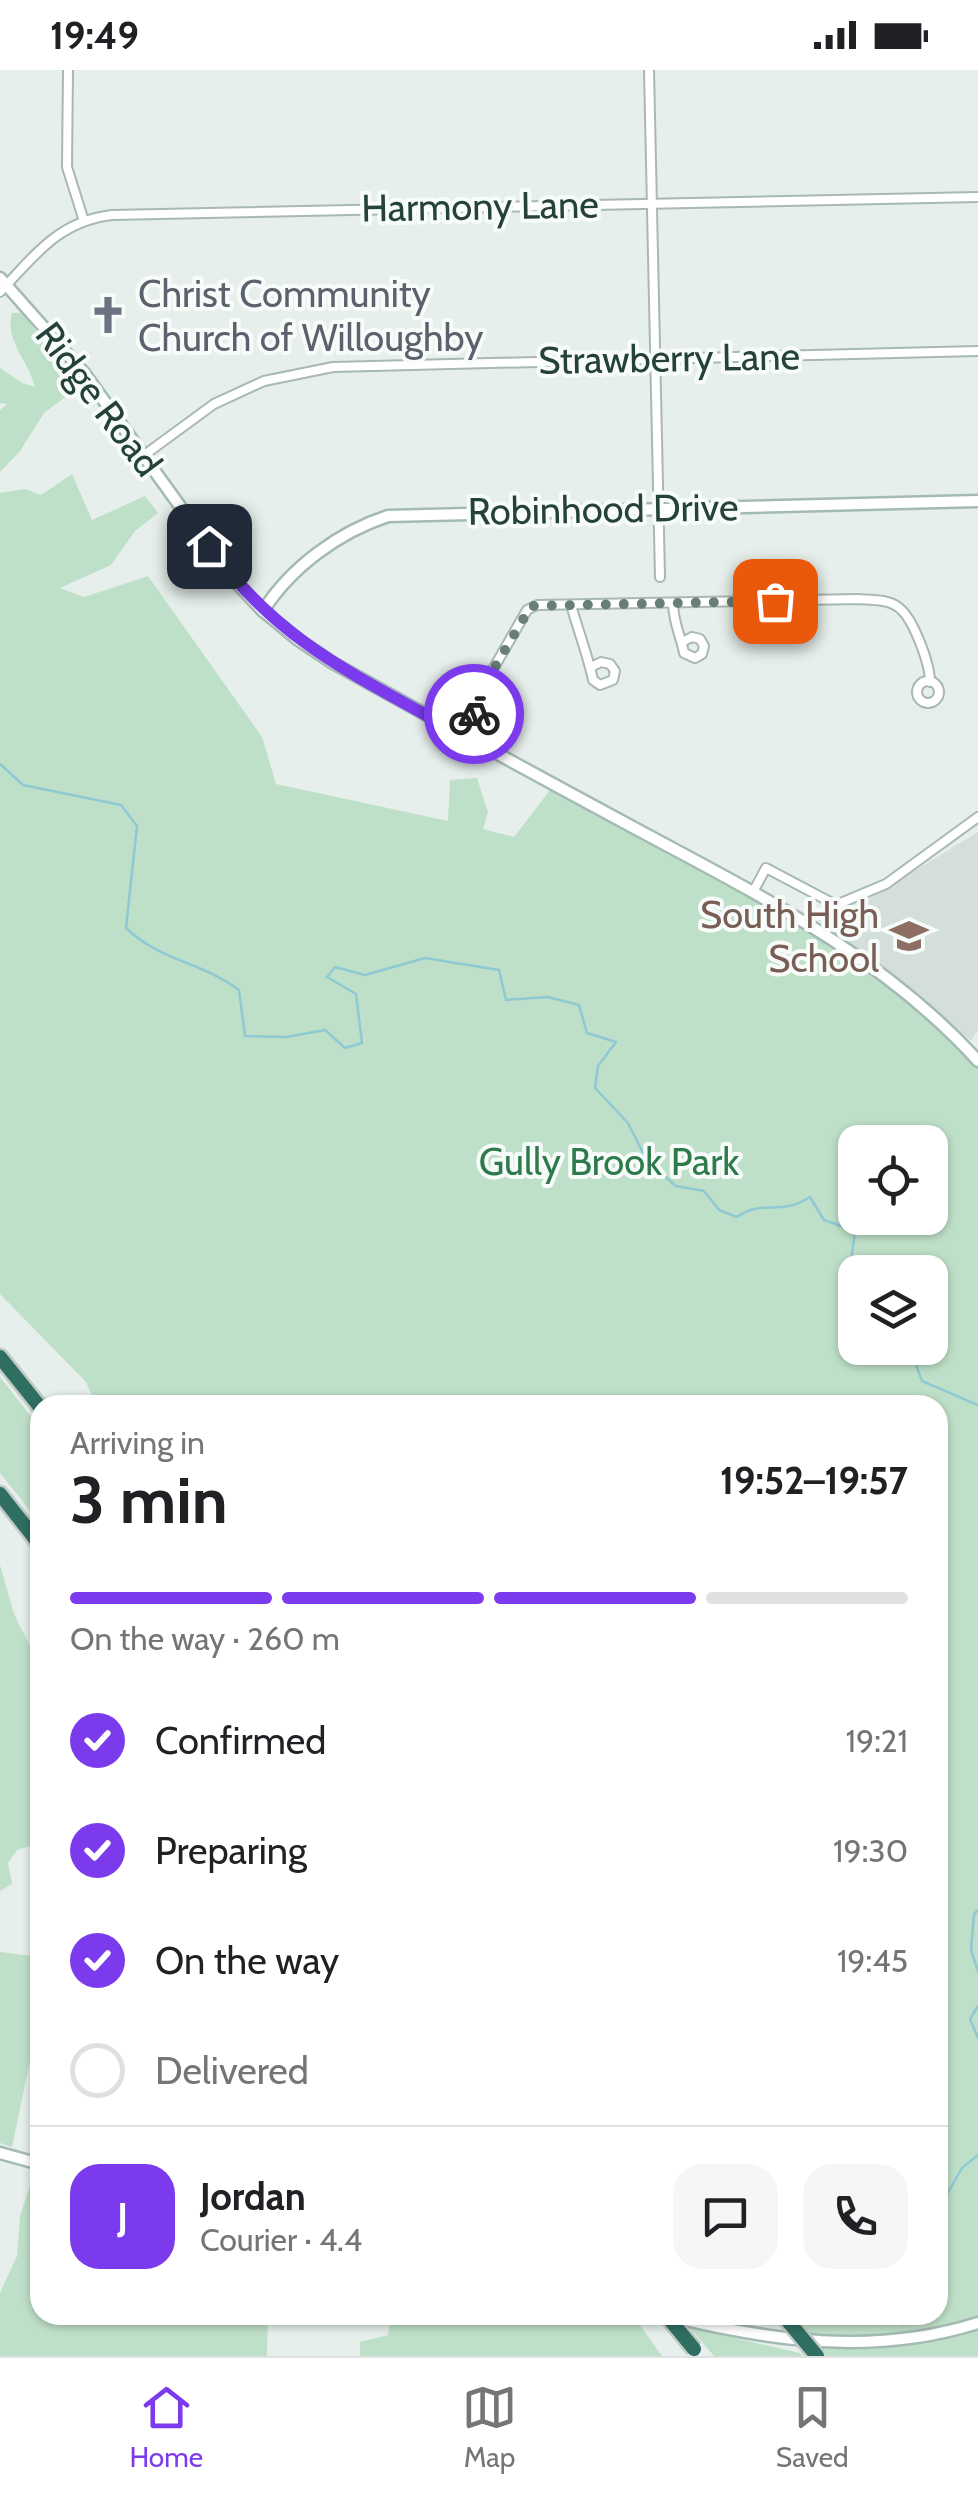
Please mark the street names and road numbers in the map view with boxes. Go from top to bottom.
street label: Harmony Lane [361,180,599,232]
street label: Ridge Road [26,313,172,485]
street label: Strawberry Lane [538,332,800,384]
street label: Robinhood Drive [467,483,739,535]

